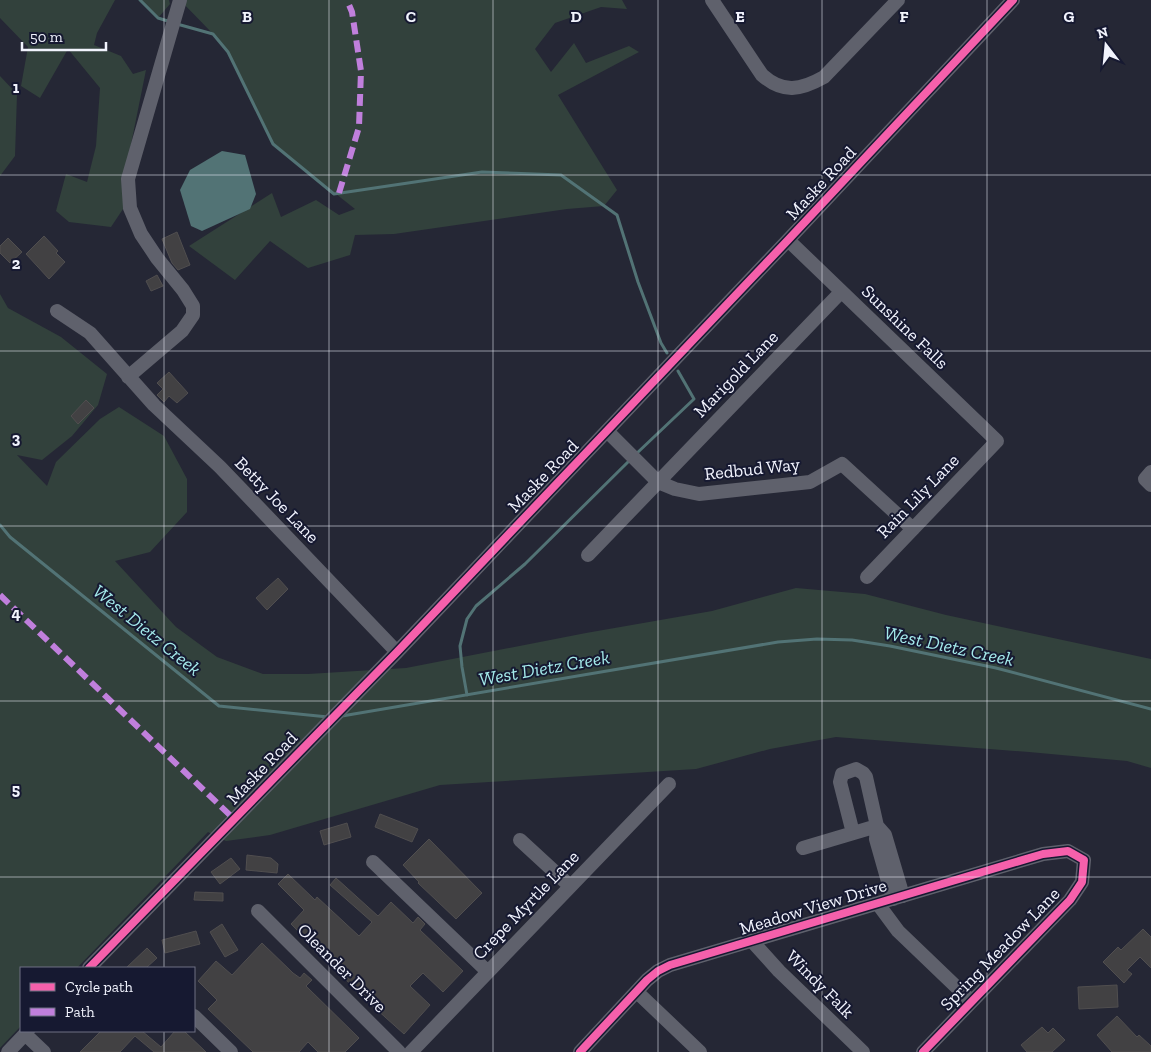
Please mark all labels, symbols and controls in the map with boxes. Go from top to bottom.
text: B [242,7,252,26]
text: C [406,7,416,26]
text: D [570,7,582,26]
text: E [735,7,745,26]
text: F [899,7,909,26]
text: G [1064,7,1075,26]
scale bar [22,20,106,52]
north arrow [1081,20,1131,70]
text: N [1095,23,1110,43]
text: 50 m [30,28,63,46]
text: 1 [13,78,20,97]
street label: Maske Road [781,142,861,224]
text: 2 [12,254,21,273]
street label: Sunshine Falls [857,280,953,374]
street label: Marigold Lane [689,326,783,422]
text: 3 [12,429,21,448]
street label: Maske Road [503,435,583,517]
street label: Rain Lily Lane [872,449,964,543]
street label: Betty Joe Lane [230,452,324,548]
street label: Redbud Way [703,453,802,485]
water label: West Dietz Creek [88,579,206,681]
text: 4 [11,604,21,623]
water label: West Dietz Creek [882,621,1016,671]
water label: West Dietz Creek [477,645,611,691]
street label: Maske Road [222,727,302,809]
text: 5 [12,780,20,799]
street label: Crepe Myrtle Lane [468,846,584,964]
street label: Meadow View Drive [737,874,889,940]
street label: Spring Meadow Lane [936,883,1064,1015]
street label: Oleander Drive [293,919,391,1017]
street label: Windy Falk [781,945,859,1023]
legend [20,967,195,1032]
text: Cycle path [65,978,134,996]
text: Path [65,1003,95,1021]

